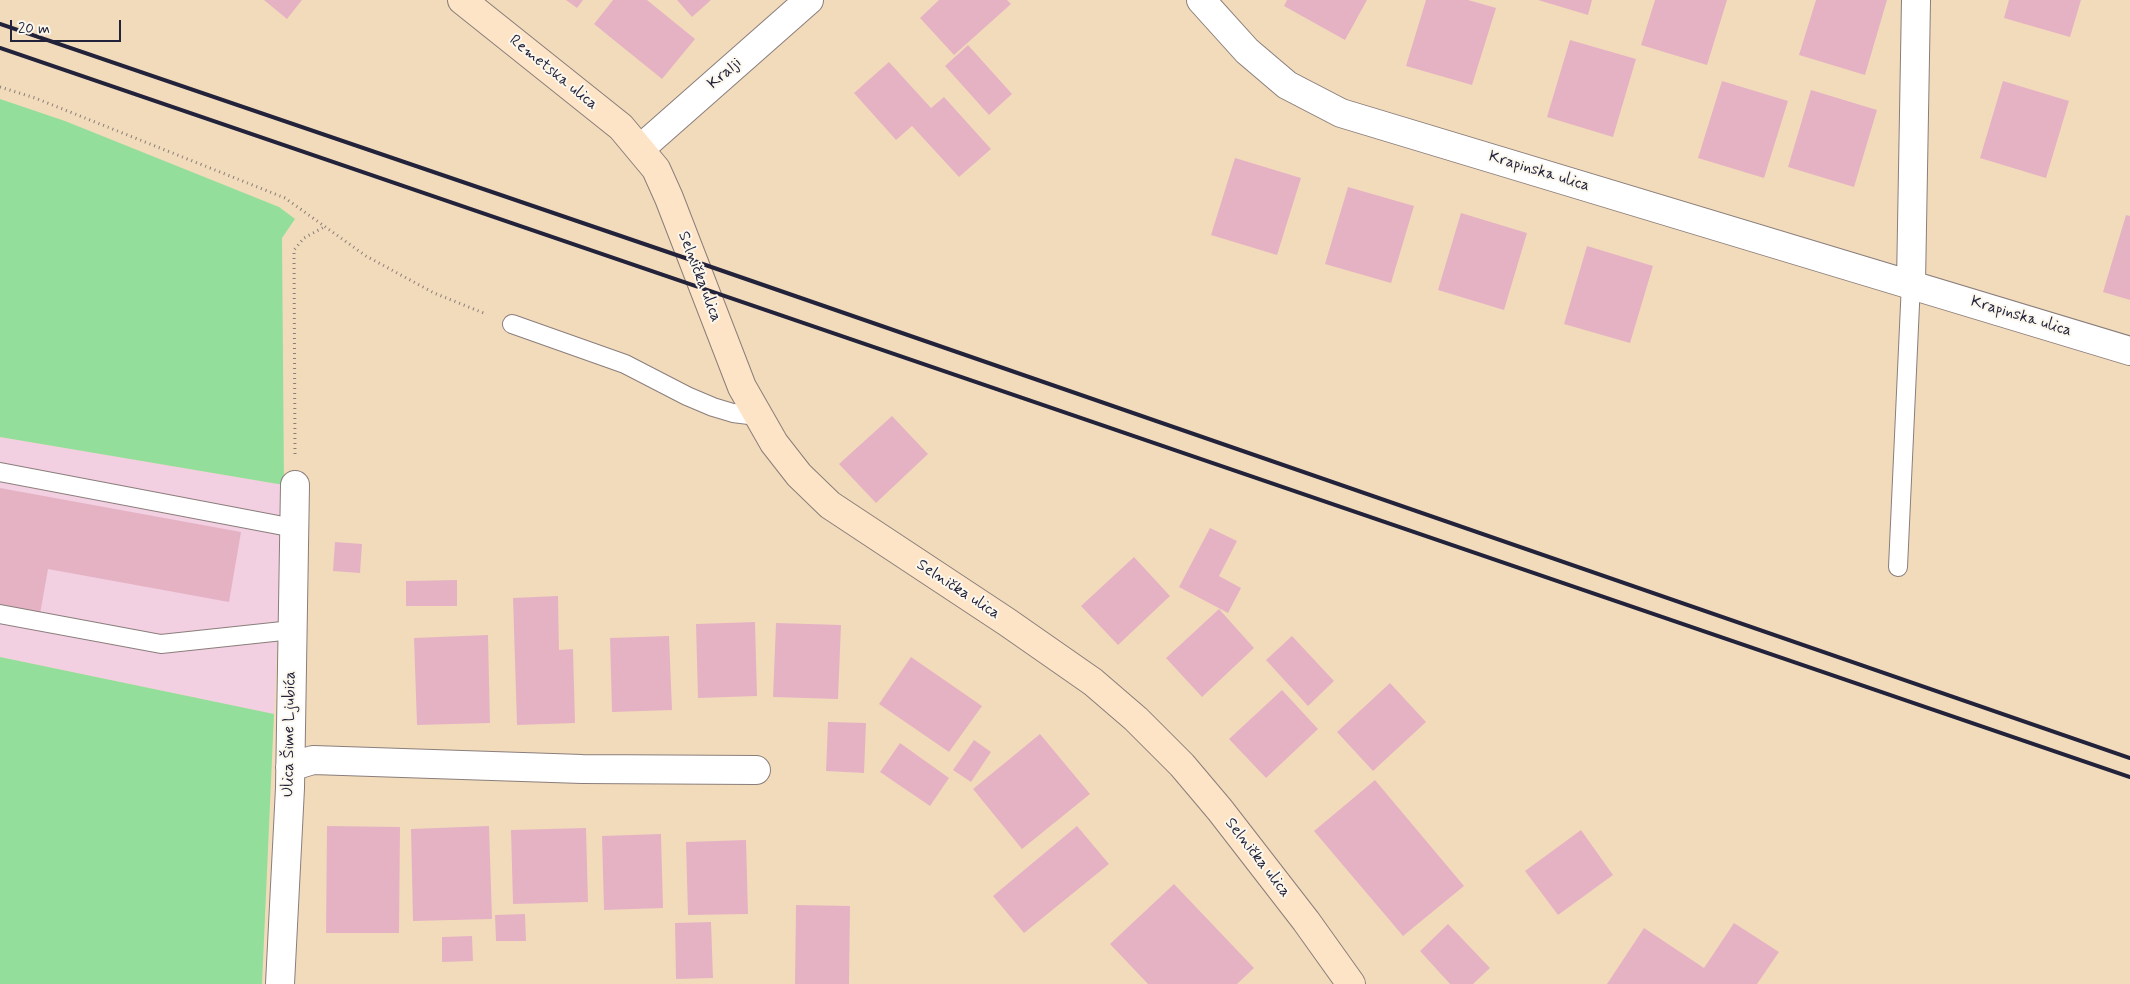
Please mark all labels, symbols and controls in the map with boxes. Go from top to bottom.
scale bar [12,10,124,42]
text: 20 m [18,19,50,39]
street label: Remetska ulica [505,32,601,114]
street label: Kralji [704,54,746,94]
street label: Krapinska ulica [1486,148,1592,196]
street label: Selnička ulica [673,229,725,325]
street label: Krapinska ulica [1968,293,2074,341]
street label: Selnička ulica [913,556,1003,624]
street label: Ulica Šime Ljubića [279,671,301,797]
street label: Selnička ulica [1220,814,1294,902]

